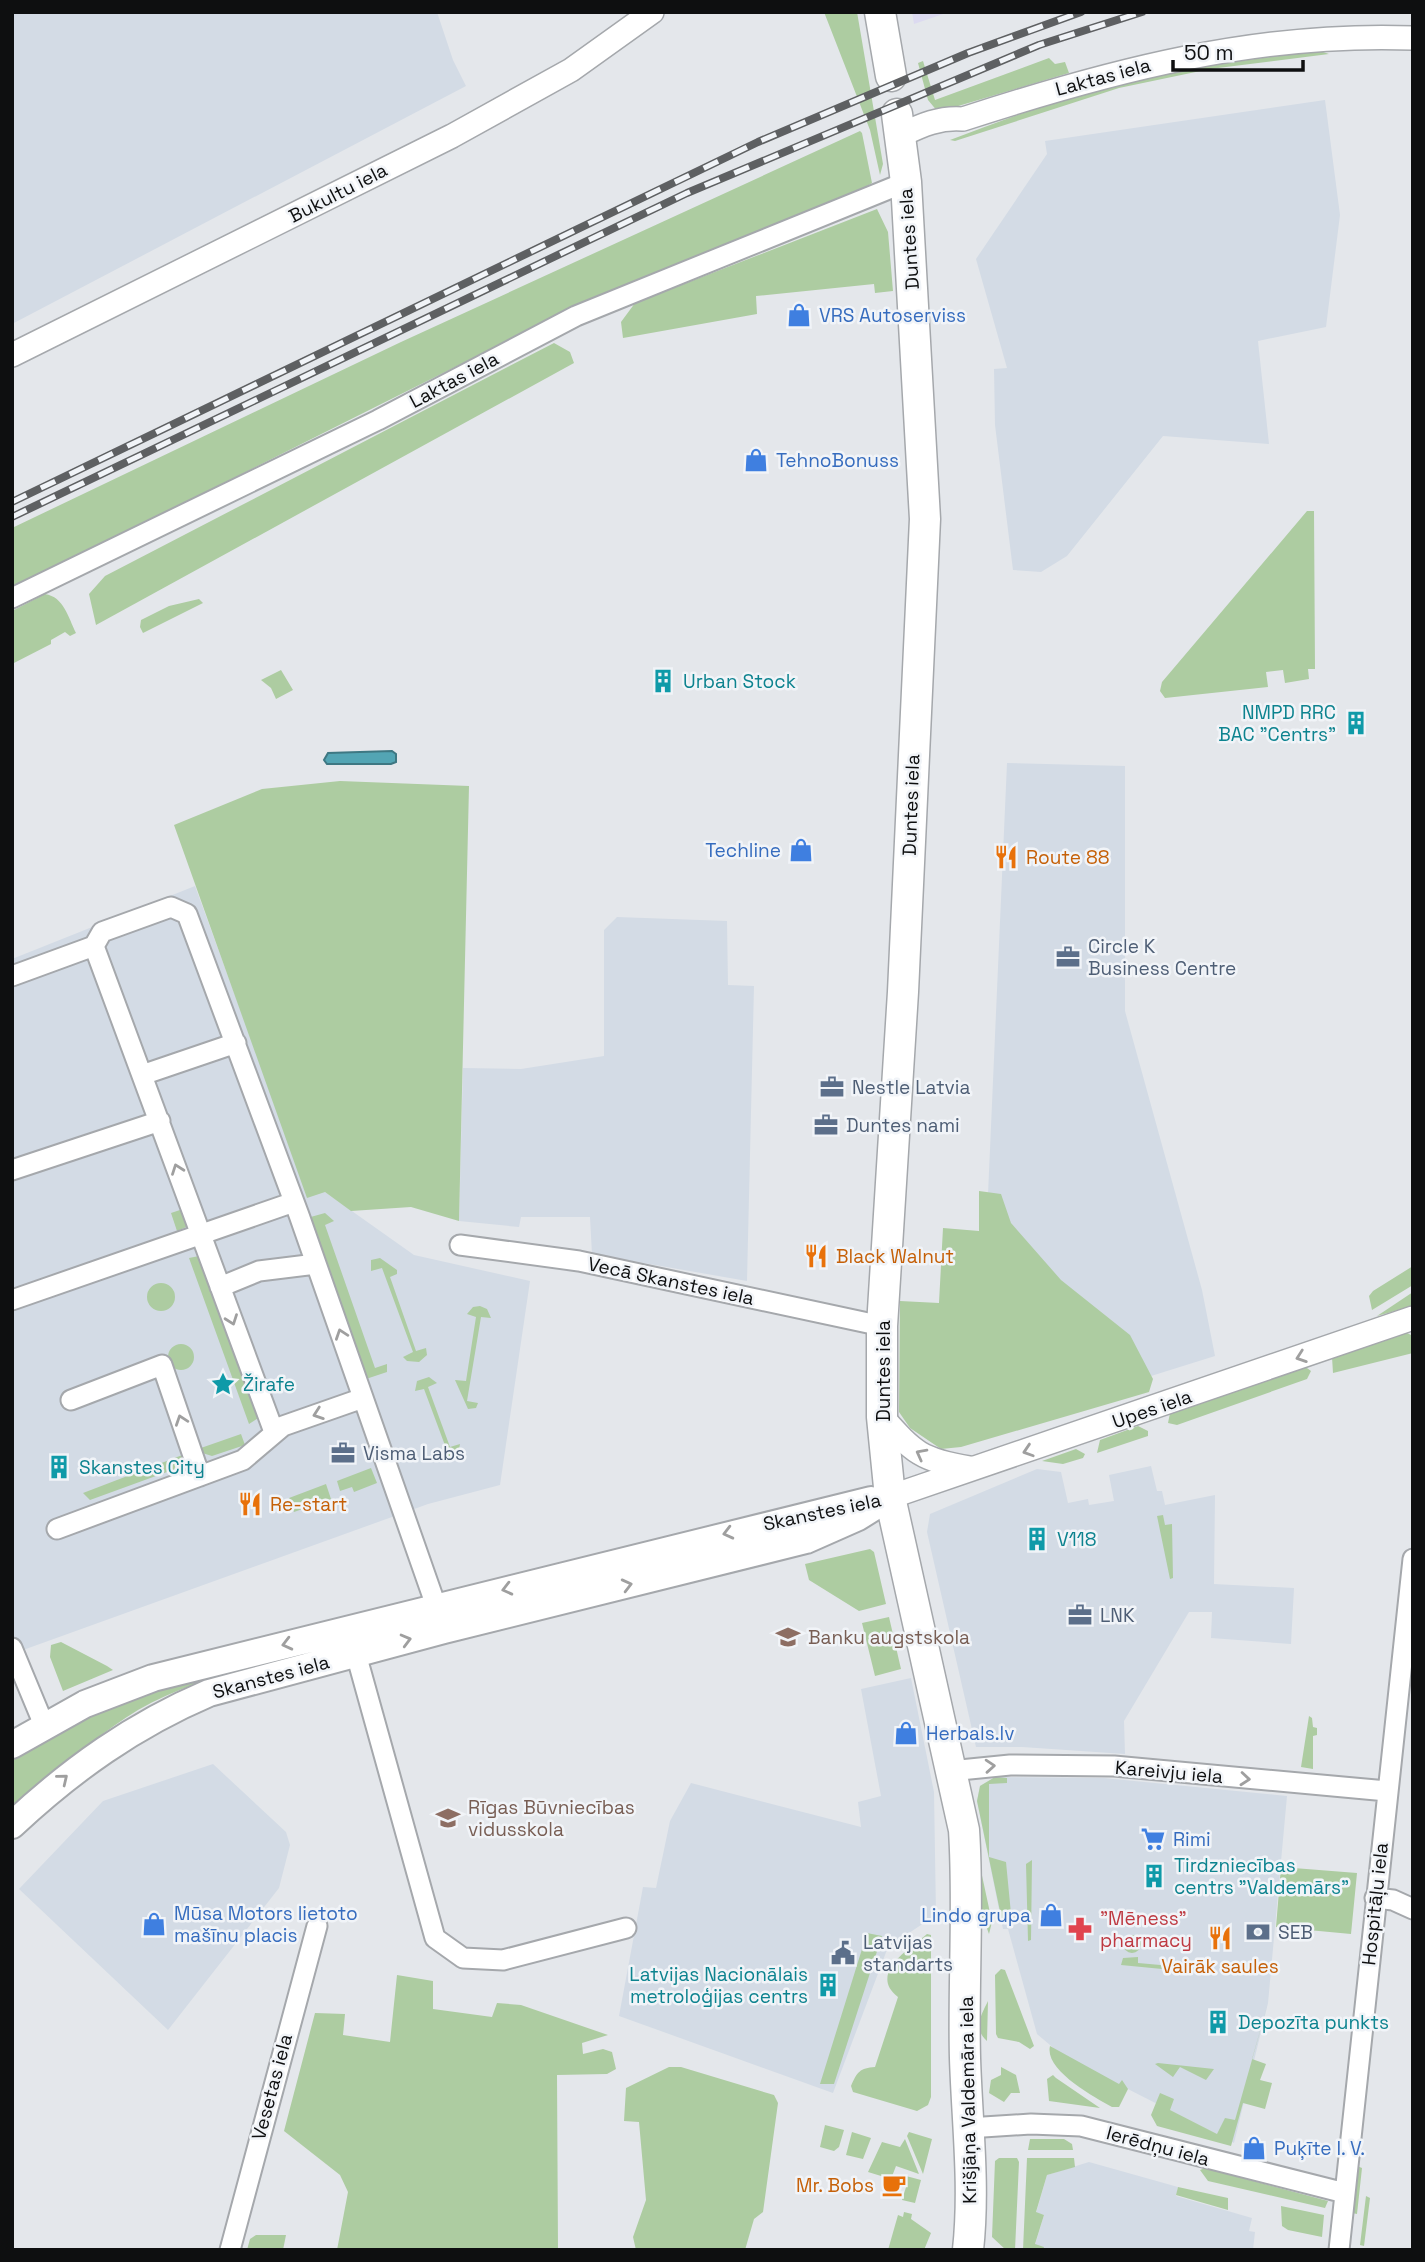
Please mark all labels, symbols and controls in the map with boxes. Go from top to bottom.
scale bar [1173,28,1302,72]
text: 50 m [1184,39,1234,66]
street label: Laktas iela [1053,52,1153,102]
street label: Bukultu iela [284,157,392,229]
street label: Duntes iela [893,187,925,291]
shop icon: VRS Autoserviss [785,301,813,329]
place label: VRS Autoserviss [819,303,966,328]
street label: Laktas iela [405,346,503,414]
shop icon: TehnoBonuss [742,446,770,474]
place label: TehnoBonuss [776,448,899,473]
building icon: Urban Stock [649,667,677,695]
place label: Urban Stock [683,669,796,694]
place label: NMPD RRC BAC "Centrs" [1218,700,1336,747]
building icon: NMPD RRC BAC "Centrs" [1342,709,1370,737]
street label: Duntes iela [897,754,925,856]
shop icon: Techline [787,836,815,864]
place label: Techline [705,838,781,863]
restaurant icon: Route 88 [992,843,1020,871]
place label: Route 88 [1026,845,1110,870]
place label: Circle K Business Centre [1088,934,1236,981]
office icon: Circle K Business Centre [1054,943,1082,971]
office icon: Nestle Latvia [818,1073,846,1101]
place label: Nestle Latvia [852,1075,971,1100]
office icon: Duntes nami [812,1111,840,1139]
place label: Duntes nami [846,1113,960,1138]
one-way arrow [171,1164,185,1176]
restaurant icon: Black Walnut [802,1242,830,1270]
place label: Black Walnut [836,1244,954,1269]
street label: Vecā Skanstes iela [585,1251,757,1311]
one-way arrow [224,1314,238,1326]
street label: Duntes iela [871,1320,896,1422]
one-way arrow [335,1328,349,1340]
one-way arrow [1295,1348,1307,1362]
place icon: Žirafe [209,1370,237,1398]
place label: Žirafe [243,1372,295,1397]
street label: Upes iela [1109,1384,1195,1434]
one-way arrow [312,1406,324,1420]
one-way arrow [175,1415,189,1427]
office icon: Visma Labs [329,1439,357,1467]
place label: Visma Labs [363,1441,465,1466]
one-way arrow [1022,1443,1034,1457]
one-way arrow [916,1449,928,1463]
building icon: Skanstes City [45,1453,73,1481]
place label: Skanstes City [79,1455,205,1480]
street label: Skanstes iela [761,1487,883,1537]
restaurant icon: Re-start [236,1490,264,1518]
place label: Re-start [270,1492,347,1517]
one-way arrow [722,1525,734,1539]
building icon: V118 [1023,1525,1051,1553]
place label: V118 [1057,1527,1096,1552]
one-way arrow [621,1579,633,1593]
one-way arrow [501,1581,513,1595]
office icon: LNK [1066,1601,1094,1629]
place label: LNK [1100,1603,1135,1628]
school or university icon: Banku augstskola [774,1623,802,1651]
place label: Banku augstskola [808,1625,970,1650]
one-way arrow [400,1634,412,1648]
one-way arrow [281,1636,293,1650]
street label: Skanstes iela [210,1649,332,1705]
shop icon: Herbals.lv [892,1719,920,1747]
place label: Herbals.lv [926,1721,1014,1746]
street label: Kareivju iela [1114,1755,1224,1789]
one-way arrow [985,1759,996,1774]
one-way arrow [1239,1771,1251,1786]
one-way arrow [56,1775,68,1788]
place label: Rīgas Būvniecības vidusskola [468,1795,635,1842]
school or university icon: Rīgas Būvniecības vidusskola [434,1804,462,1832]
supermarket icon: Rimi [1139,1825,1167,1853]
place label: Rimi [1173,1827,1211,1852]
street label: Hospitāļu iela [1356,1841,1394,1967]
place label: Tirdzniecības centrs "Valdemārs" [1174,1853,1349,1900]
building icon: Tirdzniecības centrs "Valdemārs" [1140,1862,1168,1890]
place label: Mūsa Motors lietoto mašīnu placis [174,1901,358,1948]
shop icon: Lindo grupa [1037,1901,1065,1929]
place label: Lindo grupa [921,1903,1031,1928]
place label: "Mēness" pharmacy [1100,1906,1192,1953]
shop icon: Mūsa Motors lietoto mašīnu placis [140,1910,168,1938]
pharmacy icon: "Mēness" pharmacy [1066,1915,1094,1943]
bank icon: SEB [1244,1918,1272,1946]
place label: SEB [1278,1920,1313,1945]
restaurant icon: Vairāk saules [1206,1924,1234,1952]
place label: Latvijas standarts [863,1930,953,1977]
public building icon: Latvijas standarts [829,1939,857,1967]
place label: Vairāk saules [1161,1954,1279,1979]
place label: Latvijas Nacionālais metroloģijas centrs [629,1962,808,2009]
building icon: Latvijas Nacionālais metroloģijas centrs [814,1971,842,1999]
street label: Krišjāņa Valdemāra iela [954,1996,982,2204]
building icon: Depozīta punkts [1204,2008,1232,2036]
place label: Depozīta punkts [1238,2010,1389,2035]
street label: Vesetas iela [246,2031,298,2143]
street label: Ierēdņu iela [1104,2120,1212,2172]
shop icon: Puķīte I. V. [1240,2134,1268,2162]
place label: Puķīte I. V. [1274,2136,1365,2161]
cafe icon: Mr. Bobs [880,2171,908,2199]
place label: Mr. Bobs [796,2173,874,2198]

